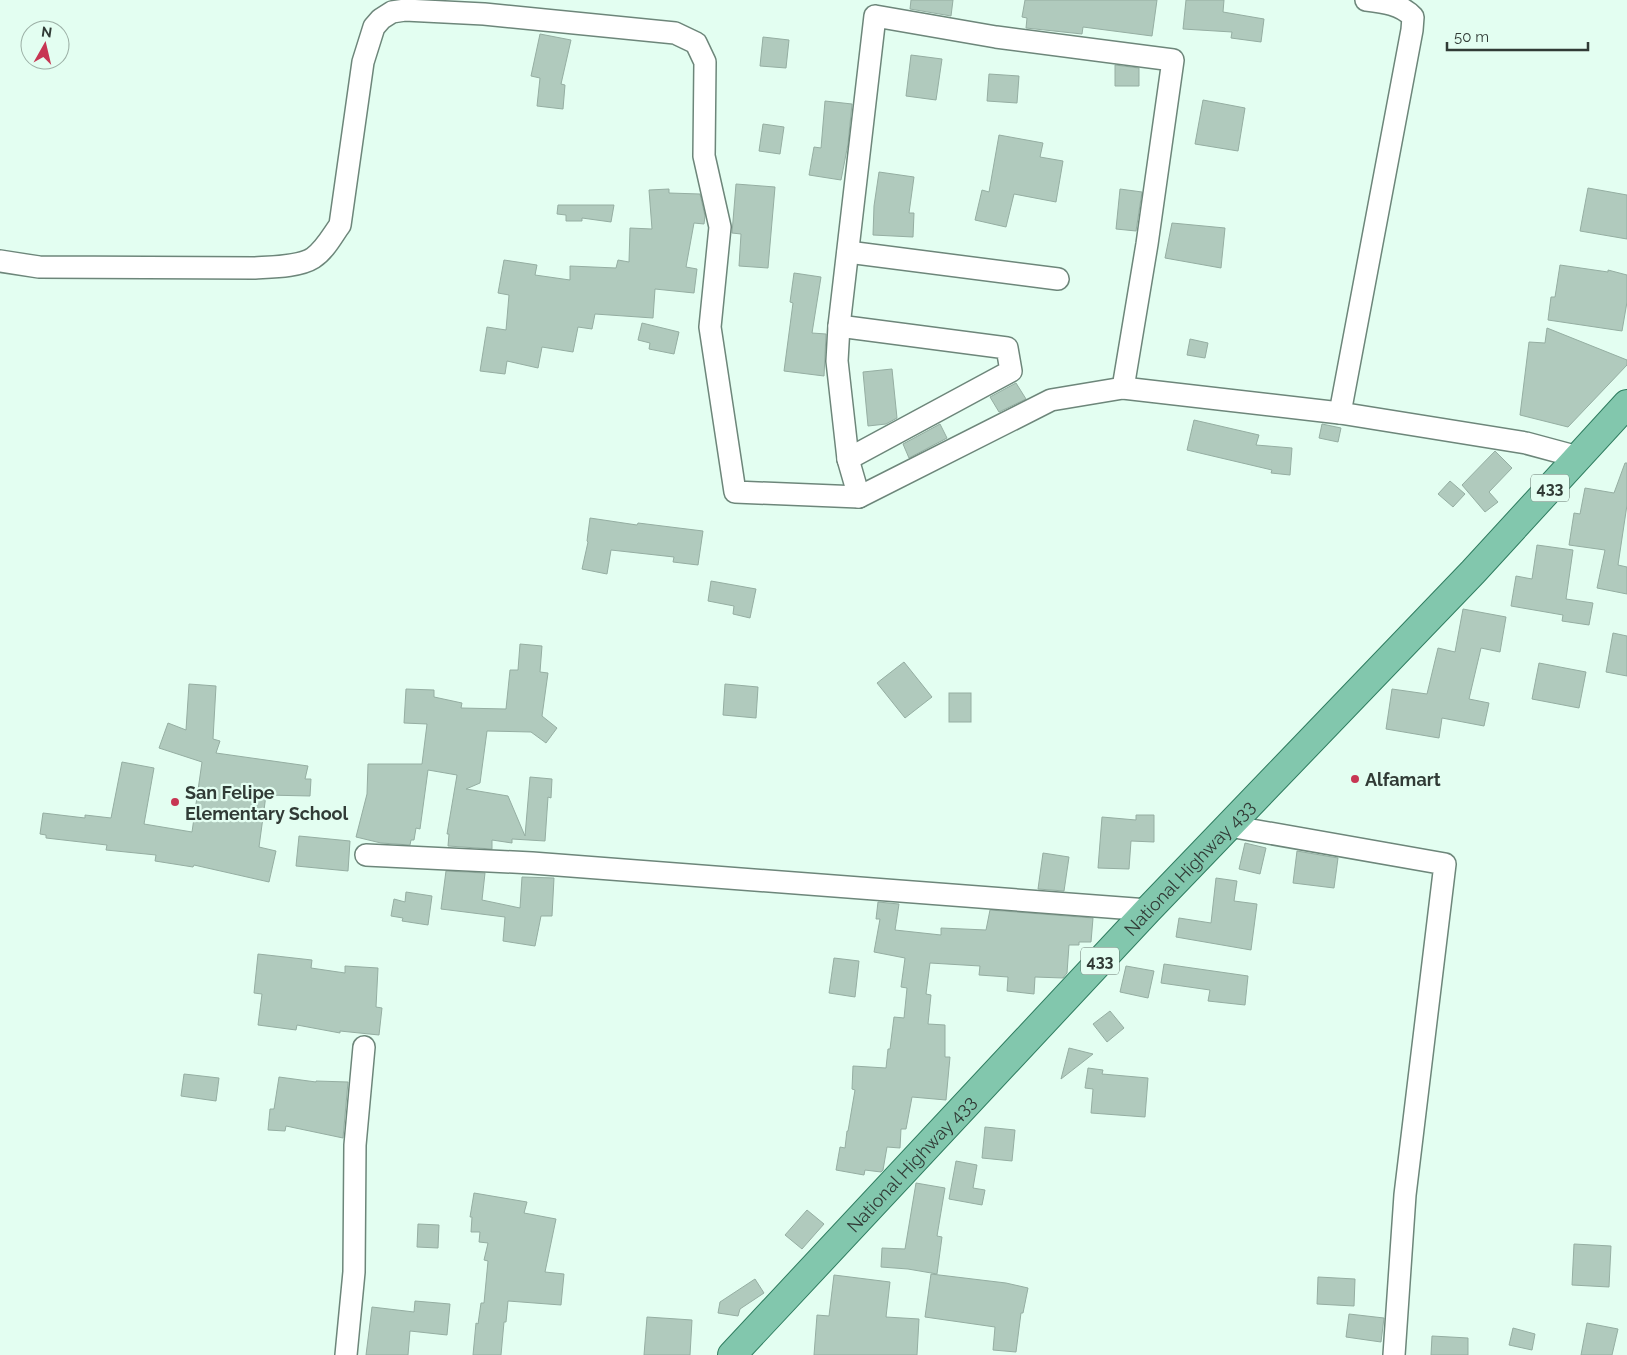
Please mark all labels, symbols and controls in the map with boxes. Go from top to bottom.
north arrow [20,20,70,70]
scale bar [1447,20,1588,52]
text: N [40,23,53,41]
text: 50 m [1454,28,1489,46]
road number: 433 [1531,474,1569,502]
place label: Alfamart [1365,769,1441,790]
marker: Alfamart [1349,773,1361,785]
place label: San Felipe Elementary School [185,782,349,824]
marker: San Felipe Elementary School [169,796,181,808]
street label: National Highway 433 [1119,796,1258,940]
road number: 433 [1081,948,1119,974]
street label: National Highway 433 [842,1091,980,1236]

